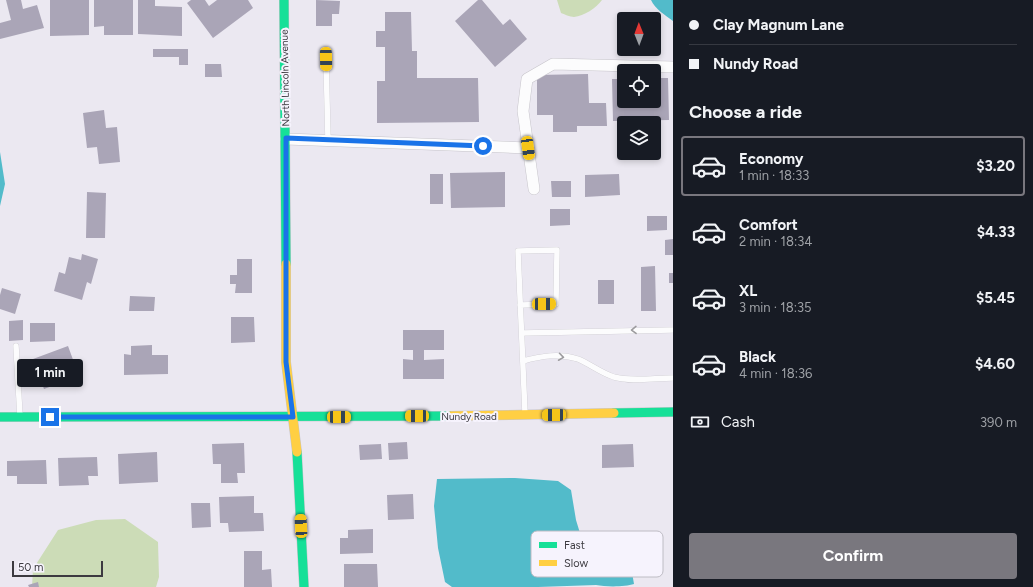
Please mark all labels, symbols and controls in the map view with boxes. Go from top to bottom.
north arrow [617,12,661,56]
map controls [617,12,661,160]
text: Clay Magnum Lane [713,16,844,34]
street label: North Lincoln Avenue [278,29,292,127]
car [320,47,332,71]
text: Nundy Road [713,55,798,73]
button: locate [617,64,661,108]
text: Choose a ride [689,101,802,123]
button: layers [617,116,661,160]
car [520,135,536,161]
route start [474,137,492,155]
icon: car [691,148,727,184]
text: Economy [739,150,804,168]
text: $3.20 [976,157,1015,175]
text: 1 min · 18:33 [739,168,809,183]
icon: car [691,214,727,250]
text: Comfort [739,216,798,234]
text: $4.33 [977,223,1015,241]
text: 2 min · 18:34 [739,234,812,249]
icon: car [691,280,727,316]
text: XL [739,282,757,300]
text: $5.45 [976,289,1015,307]
car [532,298,556,310]
text: 3 min · 18:35 [739,300,812,315]
one-way arrow [631,326,637,334]
icon: car [691,346,727,382]
text: Black [739,348,776,366]
one-way arrow [558,352,564,361]
text: $4.60 [975,355,1015,373]
callout: 1 min [17,359,83,387]
text: 1 min [35,365,65,380]
text: 4 min · 18:36 [739,366,812,381]
route end [41,408,59,426]
car [542,409,566,421]
car [405,410,429,422]
street label: Nundy Road [441,410,497,423]
car [327,411,351,423]
icon: cash [689,411,711,433]
text: Cash [721,413,755,431]
text: 390 m [980,415,1017,430]
car [294,514,308,538]
legend [531,531,663,577]
button: Confirm [689,533,1017,579]
text: Fast [564,539,585,552]
text: Slow [564,557,588,570]
scale bar [12,559,103,578]
text: 50 m [18,561,43,574]

